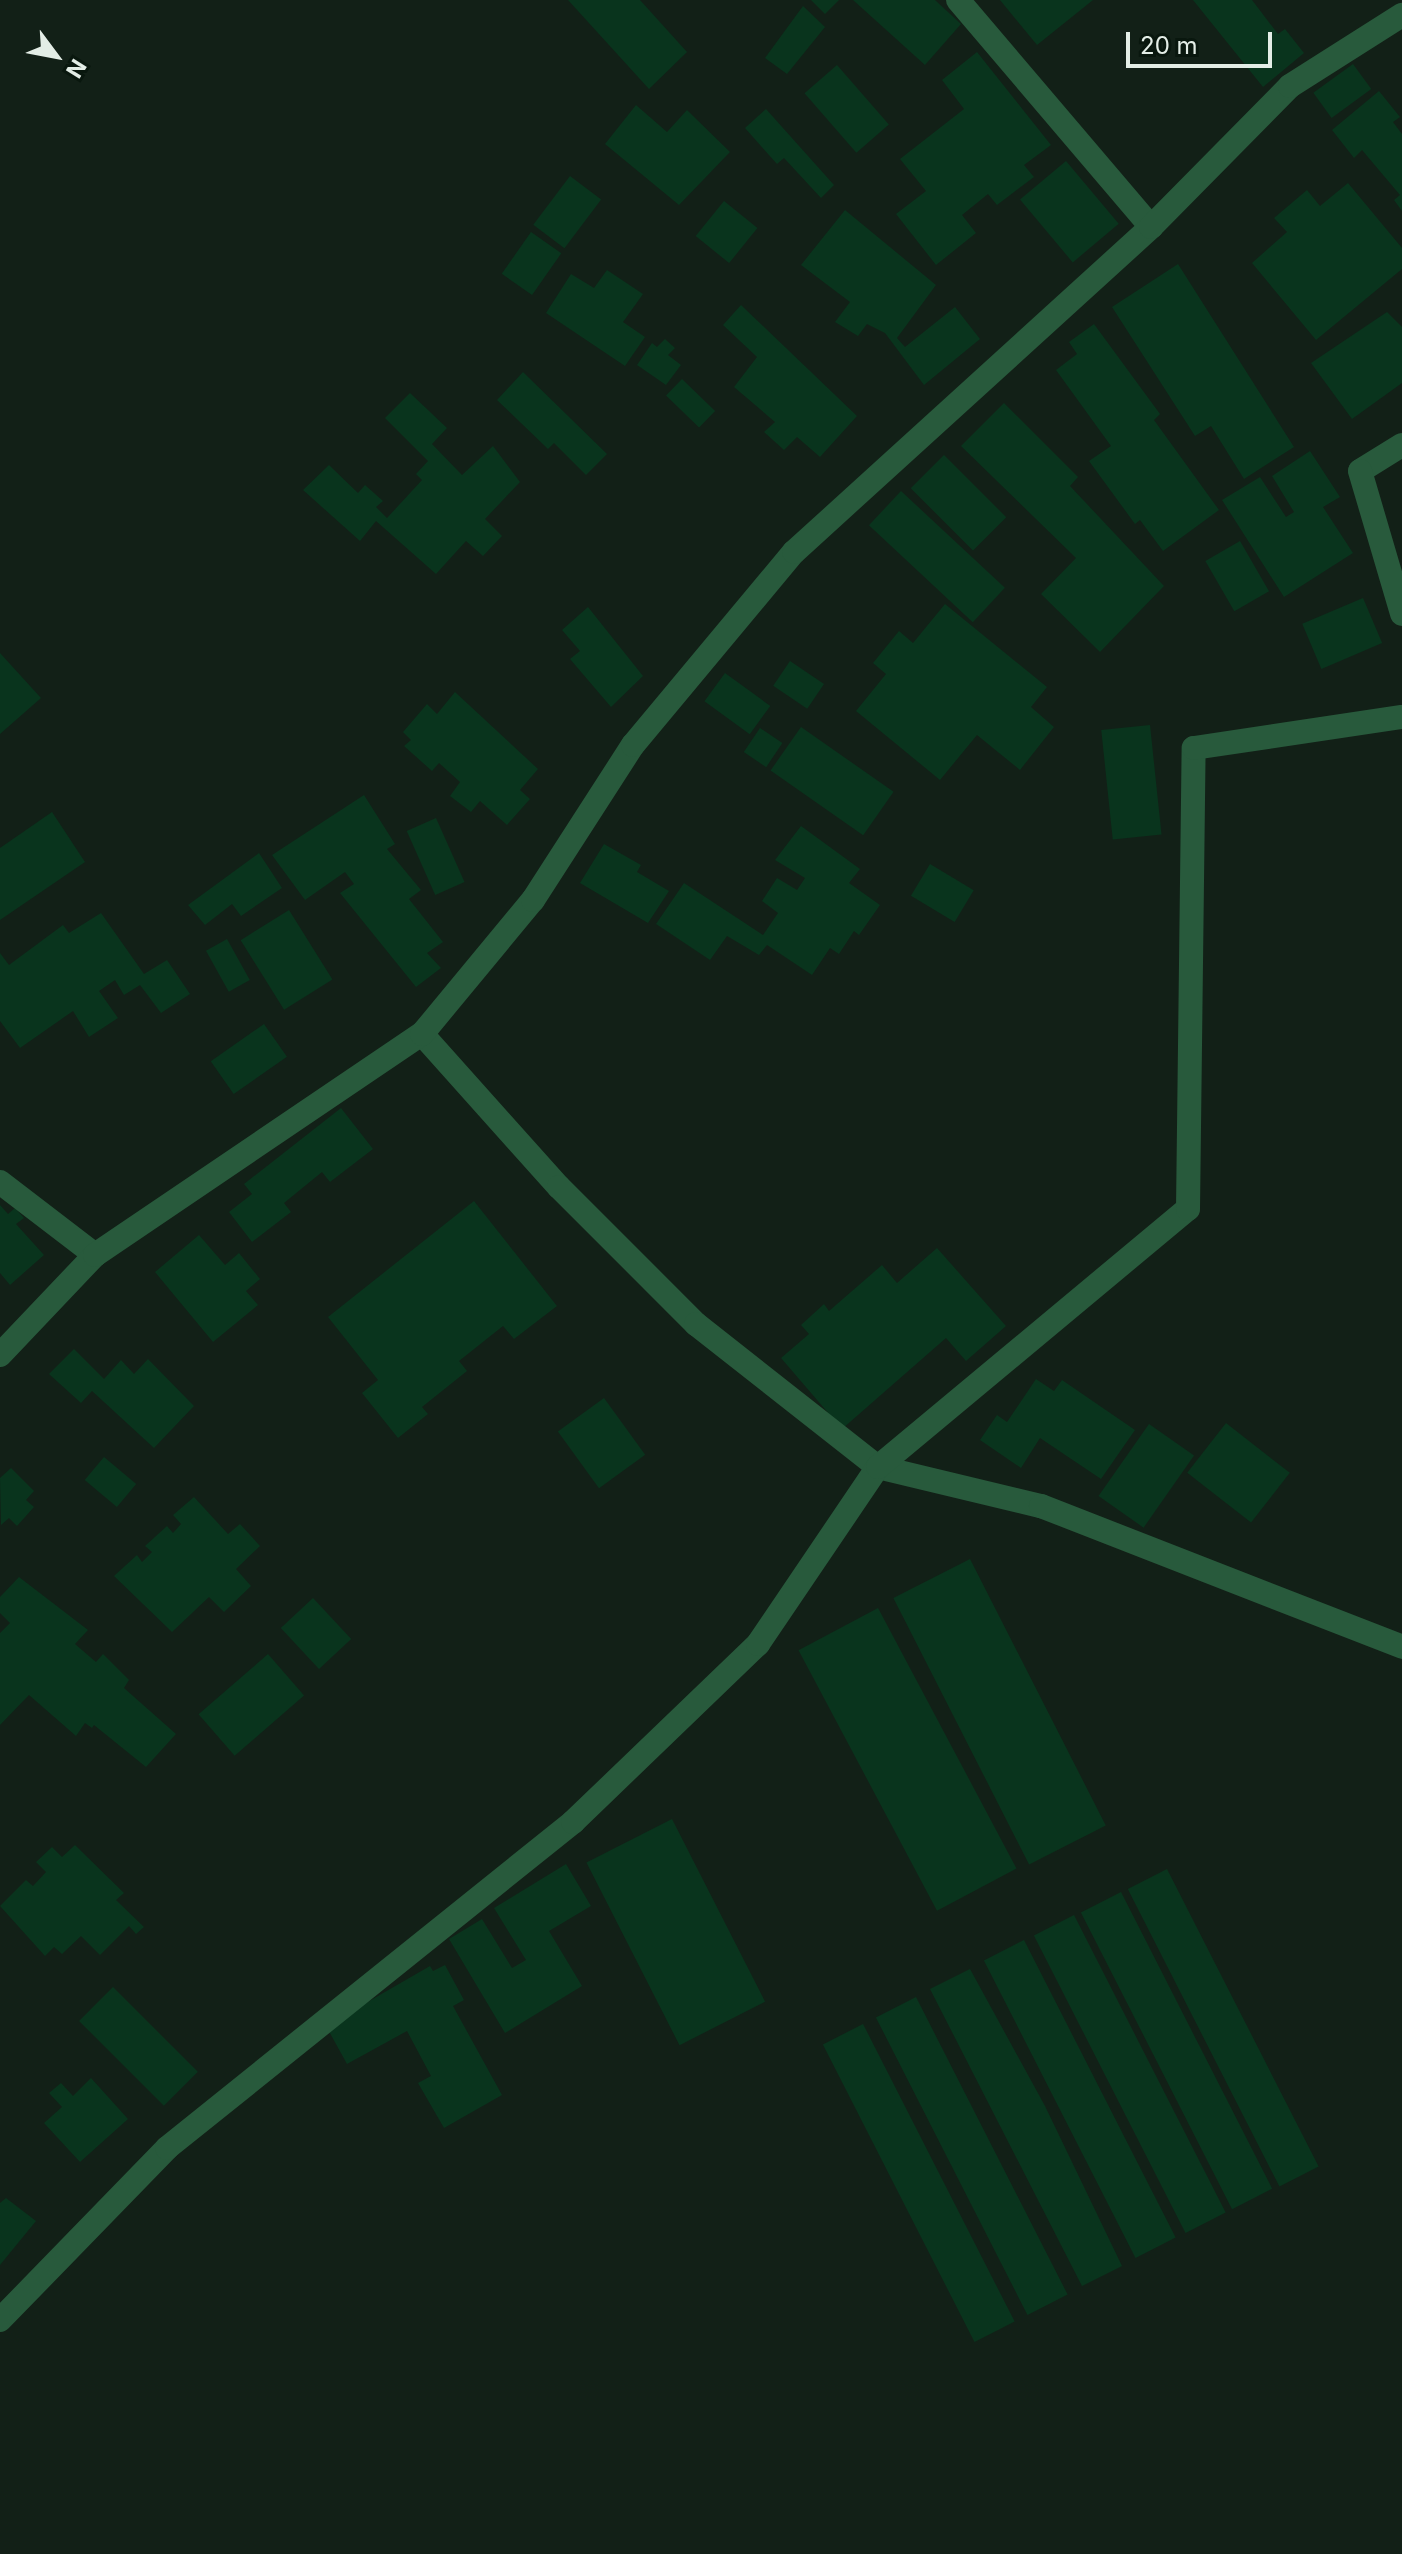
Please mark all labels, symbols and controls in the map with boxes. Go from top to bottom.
north arrow [16,16,96,96]
scale bar [1130,16,1276,66]
text: 20 m [1140,31,1198,60]
text: N [61,55,92,83]

